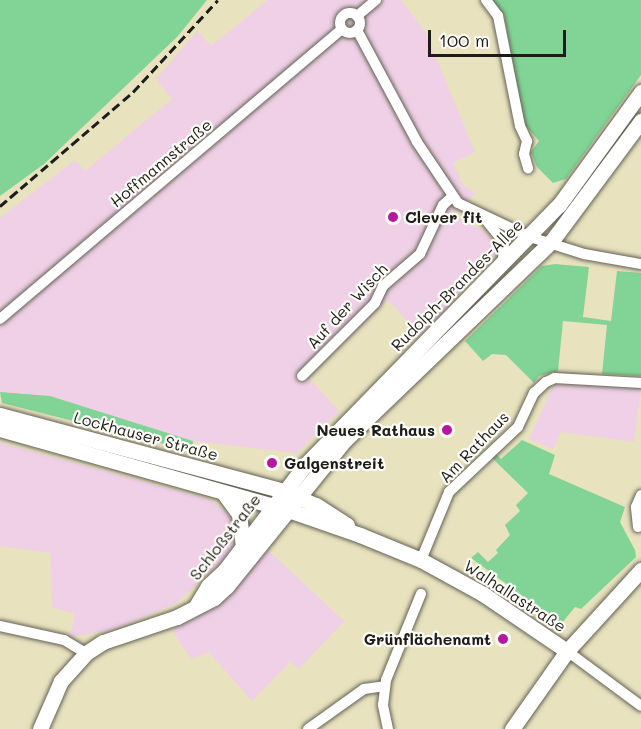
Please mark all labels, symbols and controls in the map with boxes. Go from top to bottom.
scale bar [431,18,569,56]
text: 100 m [439,28,489,52]
street label: Hoffmannstraße [106,115,216,211]
place label: Clever fit [405,207,482,227]
marker: Clever fit [386,210,400,224]
street label: Rudolph-Brandes-Allee [387,215,527,355]
street label: Auf der Wisch [303,259,391,353]
street label: Am Rathaus [435,407,513,487]
street label: Lockhauser Straße [72,408,220,464]
place label: Neues Rathaus [316,420,435,440]
marker: Neues Rathaus [440,423,454,437]
place label: Galgenstreit [284,453,384,473]
marker: Galgenstreit [265,456,279,470]
street label: Schloßstraße [185,490,265,584]
street label: Walhallastraße [460,556,570,636]
place label: Grünflächenamt [364,629,491,649]
marker: Grünflächenamt [496,632,510,646]

